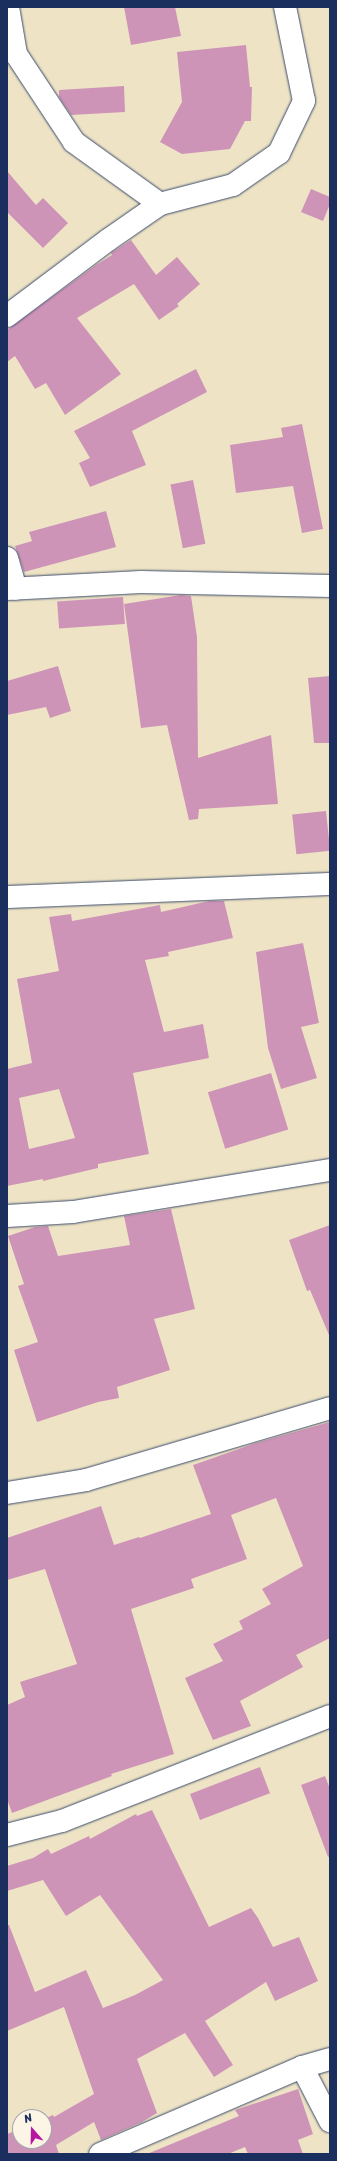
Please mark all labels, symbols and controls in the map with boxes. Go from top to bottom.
text: N [21,2108,35,2128]
north arrow [12,2109,52,2149]

